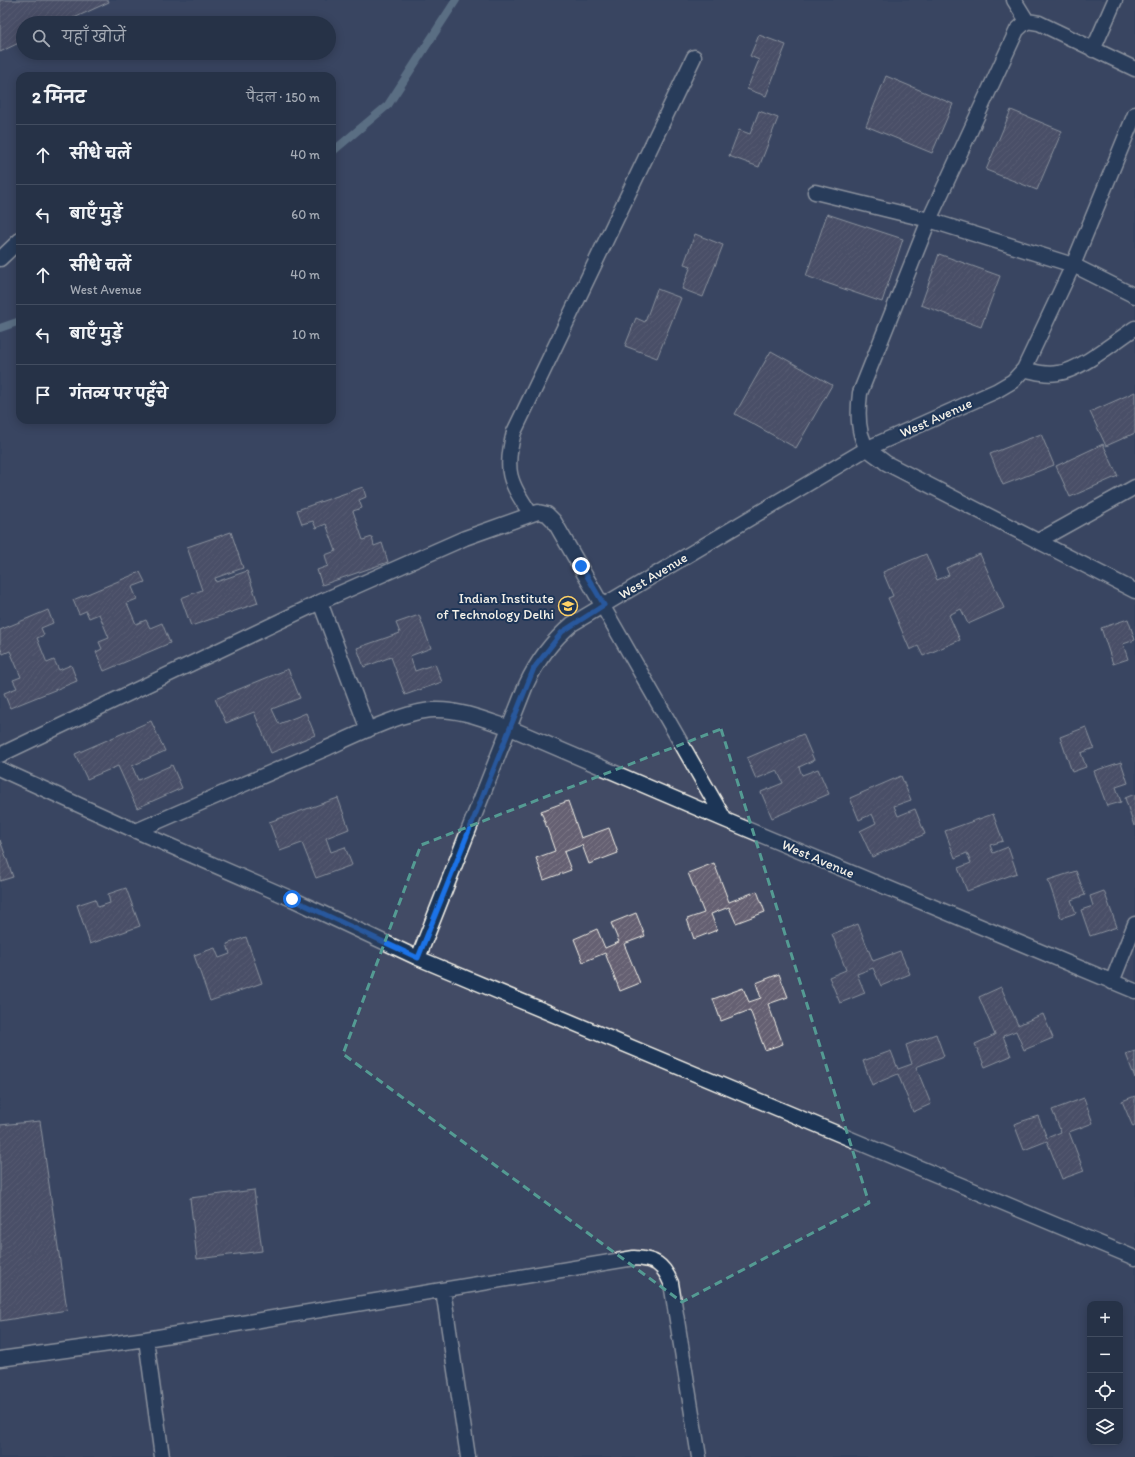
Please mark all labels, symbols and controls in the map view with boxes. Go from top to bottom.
search box [16,16,336,60]
icon: search [30,27,52,49]
text: यहाँ खोजें [62,28,126,46]
text: 2 मिनट [32,87,86,107]
text: पैदल · 150 m [246,90,320,105]
icon: ahead [32,144,54,166]
text: सीधे चलें [70,145,131,163]
text: 40 m [290,147,320,162]
icon: left [32,204,54,226]
text: बाएँ मुड़ें [70,205,122,223]
text: 60 m [291,207,320,222]
text: सीधे चलें [70,257,131,275]
icon: ahead [32,264,54,286]
text: 40 m [290,267,320,282]
text: West Avenue [70,282,142,297]
icon: left [32,324,54,346]
text: बाएँ मुड़ें [70,325,122,343]
text: 10 m [292,327,320,342]
icon: arrive [32,384,54,406]
text: गंतव्य पर पहुँचे [70,385,168,403]
street label: West Avenue [897,394,975,441]
street label: West Avenue [616,549,691,603]
route end [572,557,590,575]
place label: Indian Institute of Technology Delhi [436,590,554,623]
school or university icon: Indian Institute of Technology Delhi [557,595,579,617]
street label: West Avenue [779,836,857,882]
route start [283,890,301,908]
map controls [1087,1301,1123,1445]
button: + [1087,1301,1123,1337]
button: − [1087,1337,1123,1373]
button: locate [1087,1373,1123,1409]
button: layers [1087,1409,1123,1445]

